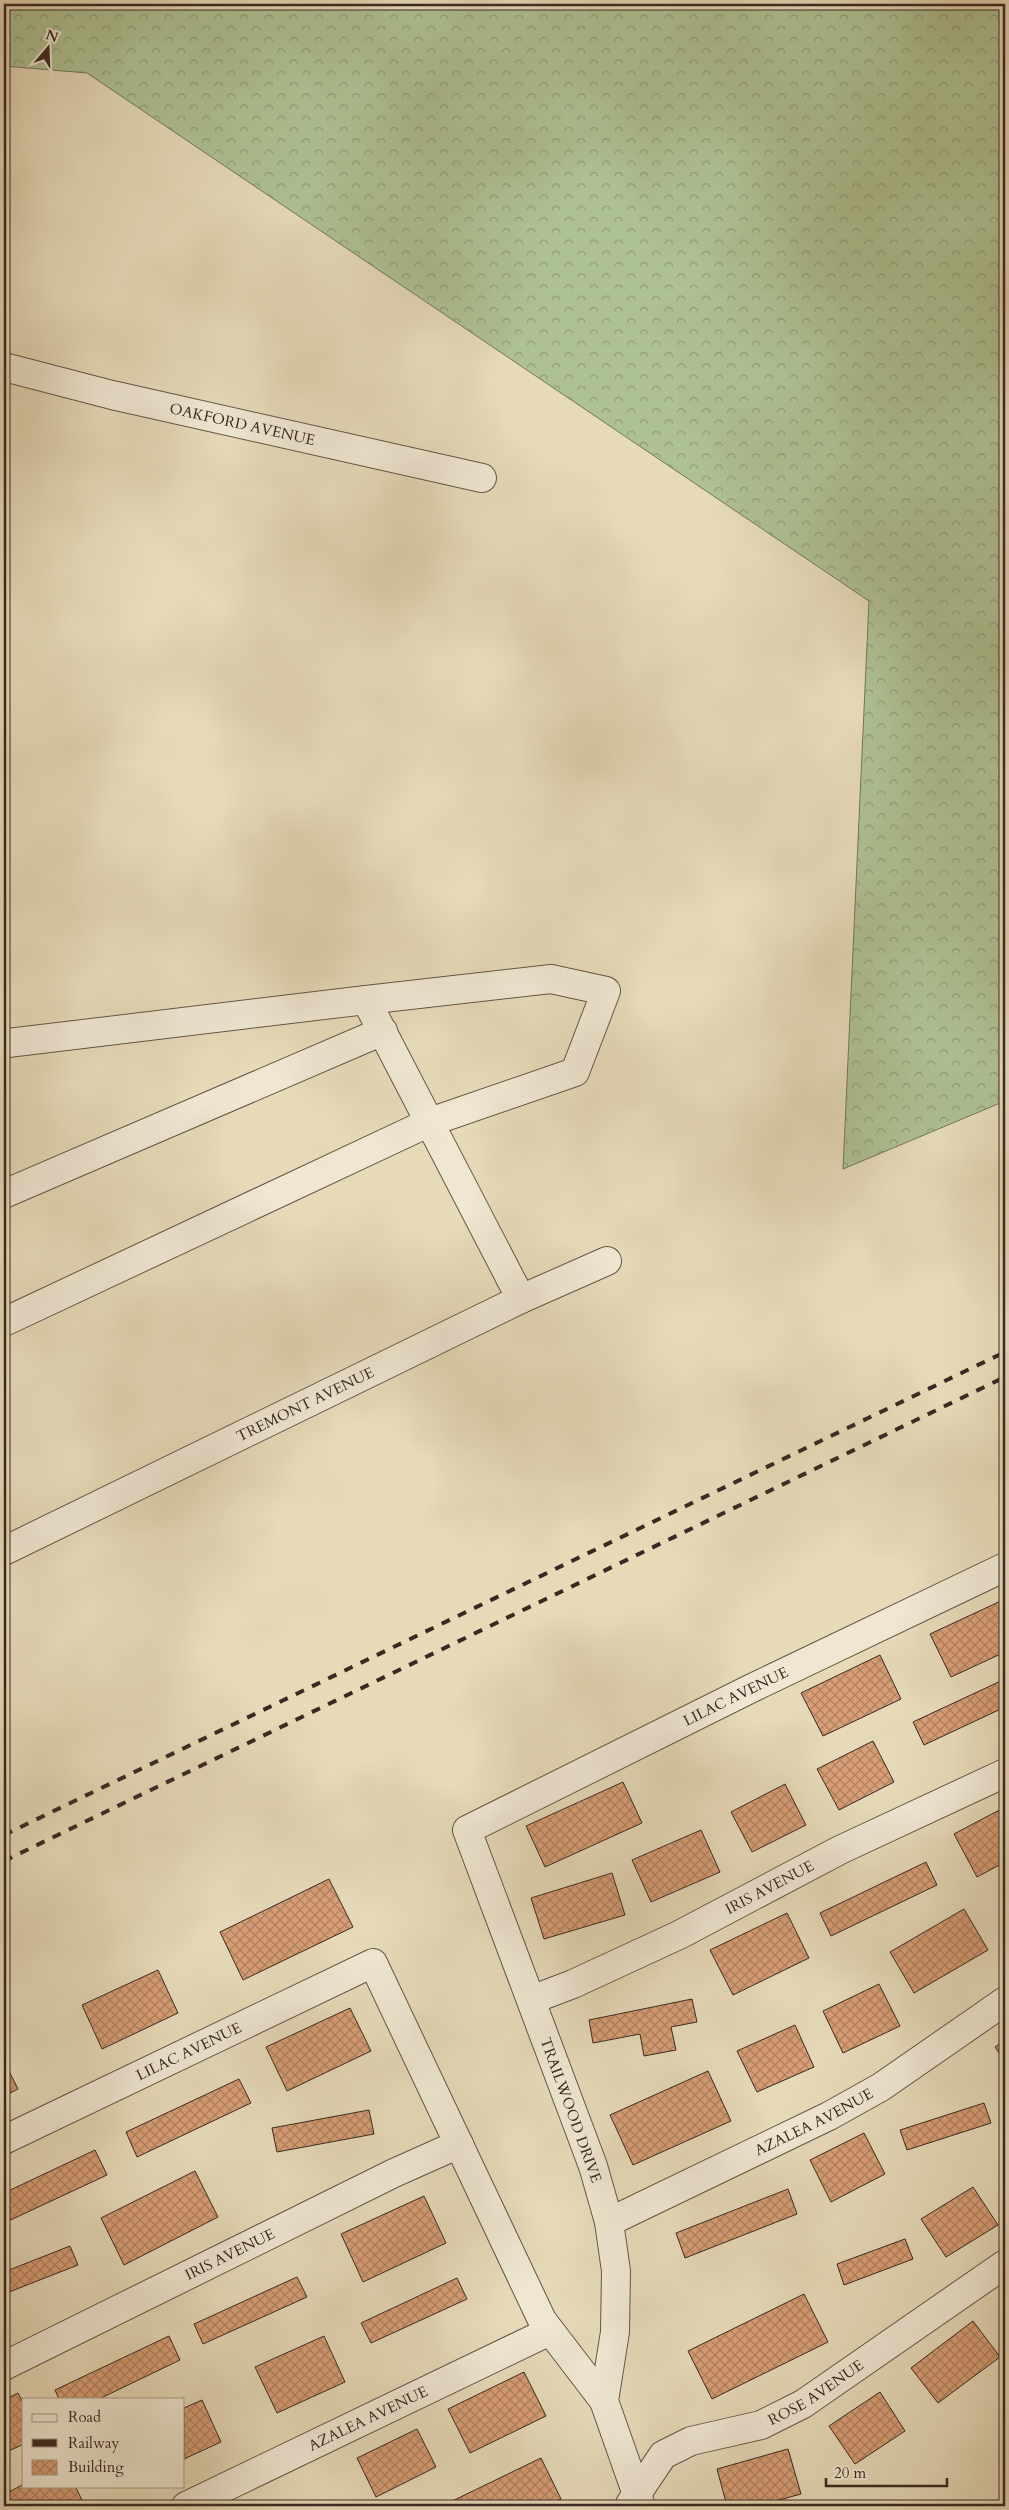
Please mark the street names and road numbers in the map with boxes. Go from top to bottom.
street label: OAKFORD AVENUE [168,398,317,450]
street label: TREMONT AVENUE [233,1362,377,1446]
street label: LILAC AVENUE [680,1662,792,1731]
street label: IRIS AVENUE [722,1856,817,1919]
street label: LILAC AVENUE [133,2018,245,2085]
street label: TRAILWOOD DRIVE [535,2035,607,2185]
street label: AZALEA AVENUE [751,2083,877,2160]
street label: IRIS AVENUE [182,2224,278,2285]
street label: ROSE AVENUE [765,2355,868,2430]
street label: AZALEA AVENUE [305,2381,431,2456]

